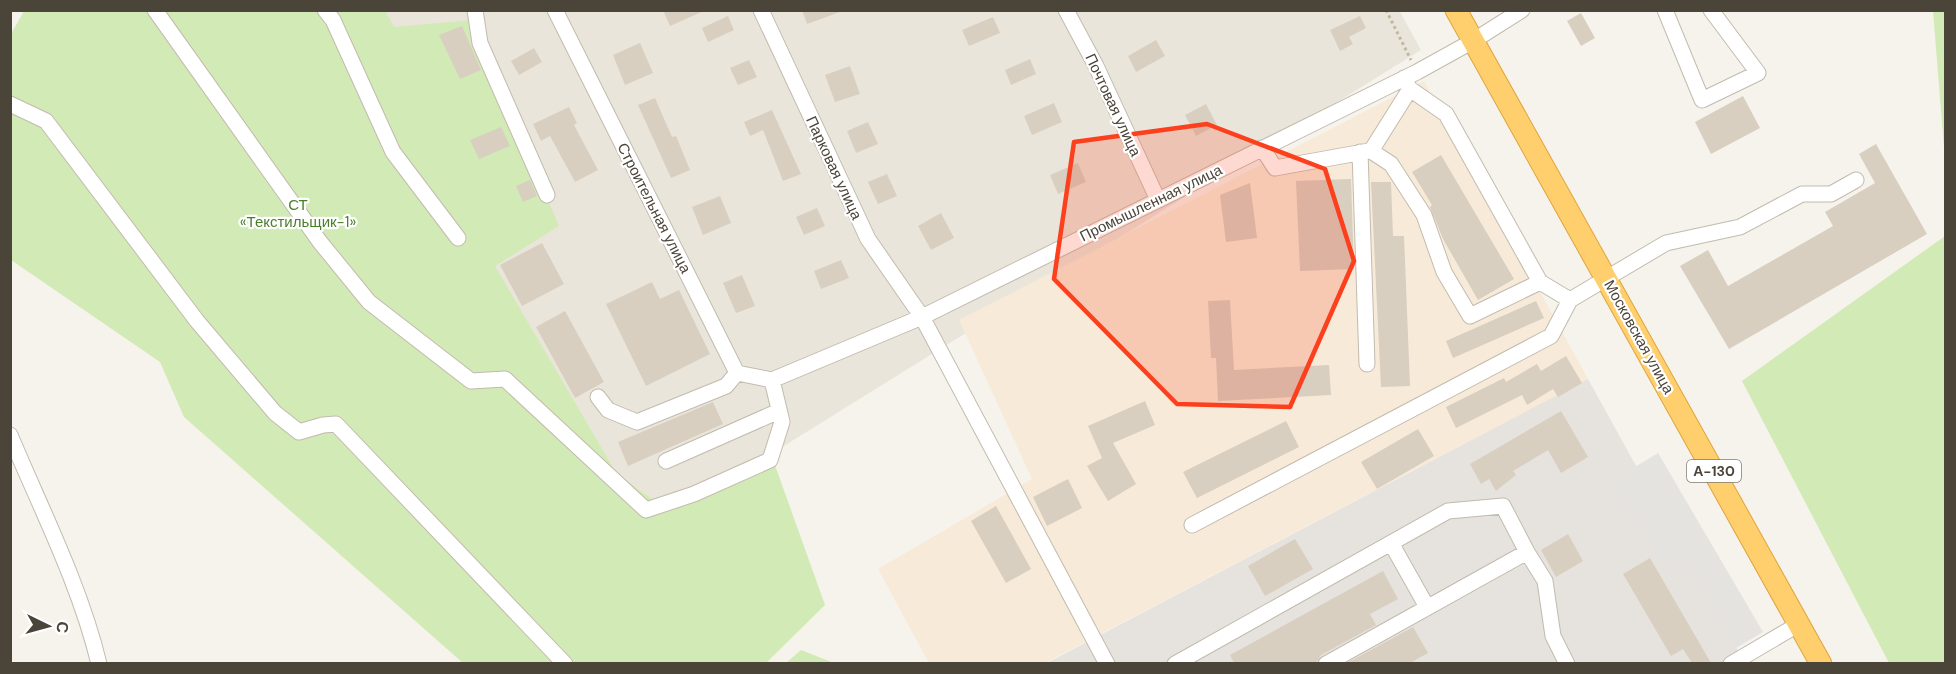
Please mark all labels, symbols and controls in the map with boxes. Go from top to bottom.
street label: Почтовая улица [1080,50,1146,160]
street label: Парковая улица [801,113,867,224]
street label: Строительная улица [612,139,696,277]
street label: Промышленная улица [1077,160,1226,246]
park label: СТ «Текстильщик-1» [240,195,356,232]
street label: Московская улица [1599,276,1679,398]
road number: А-130 [1687,460,1741,482]
north arrow [18,596,78,656]
text: С [51,621,73,634]

